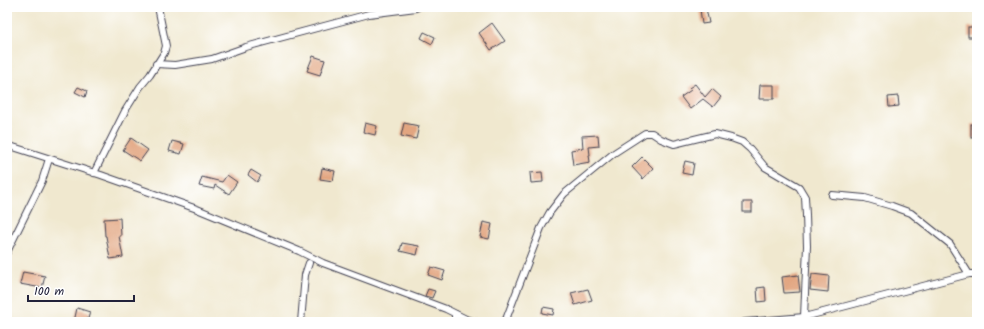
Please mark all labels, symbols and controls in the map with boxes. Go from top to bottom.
scale bar [28,277,134,303]
text: 100 m [34,282,65,301]

